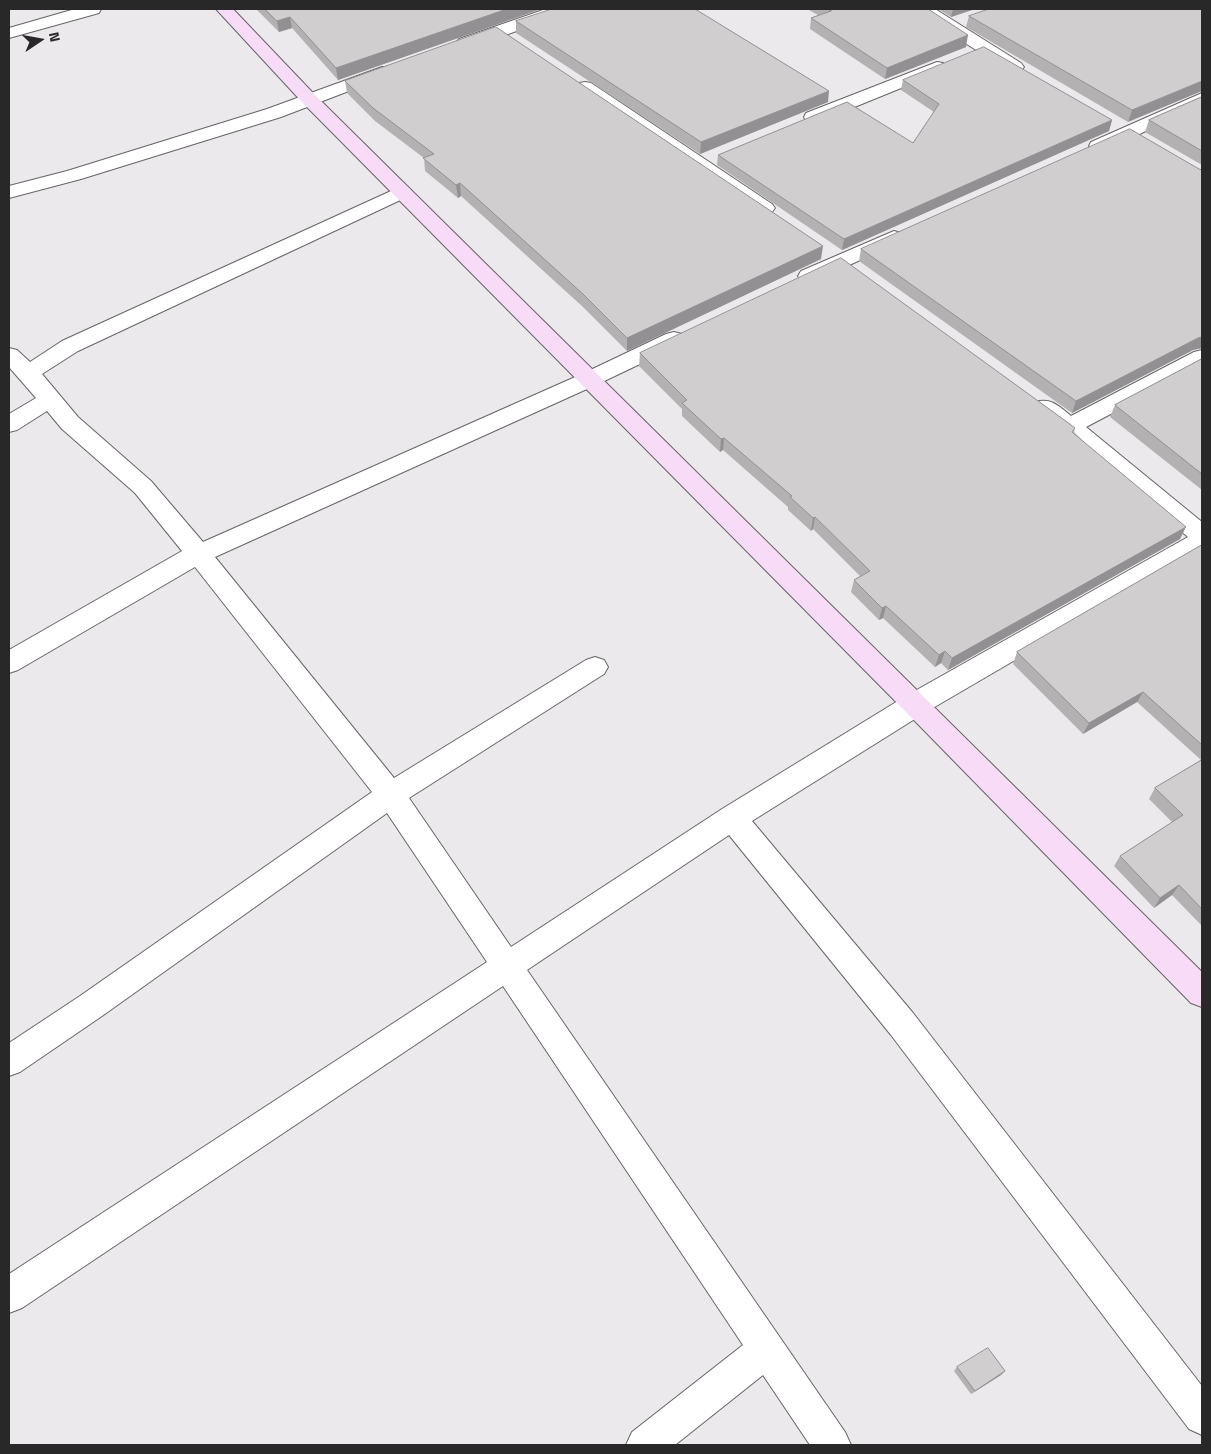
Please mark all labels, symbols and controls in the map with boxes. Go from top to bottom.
north arrow [15,15,65,65]
text: N [44,30,66,44]

